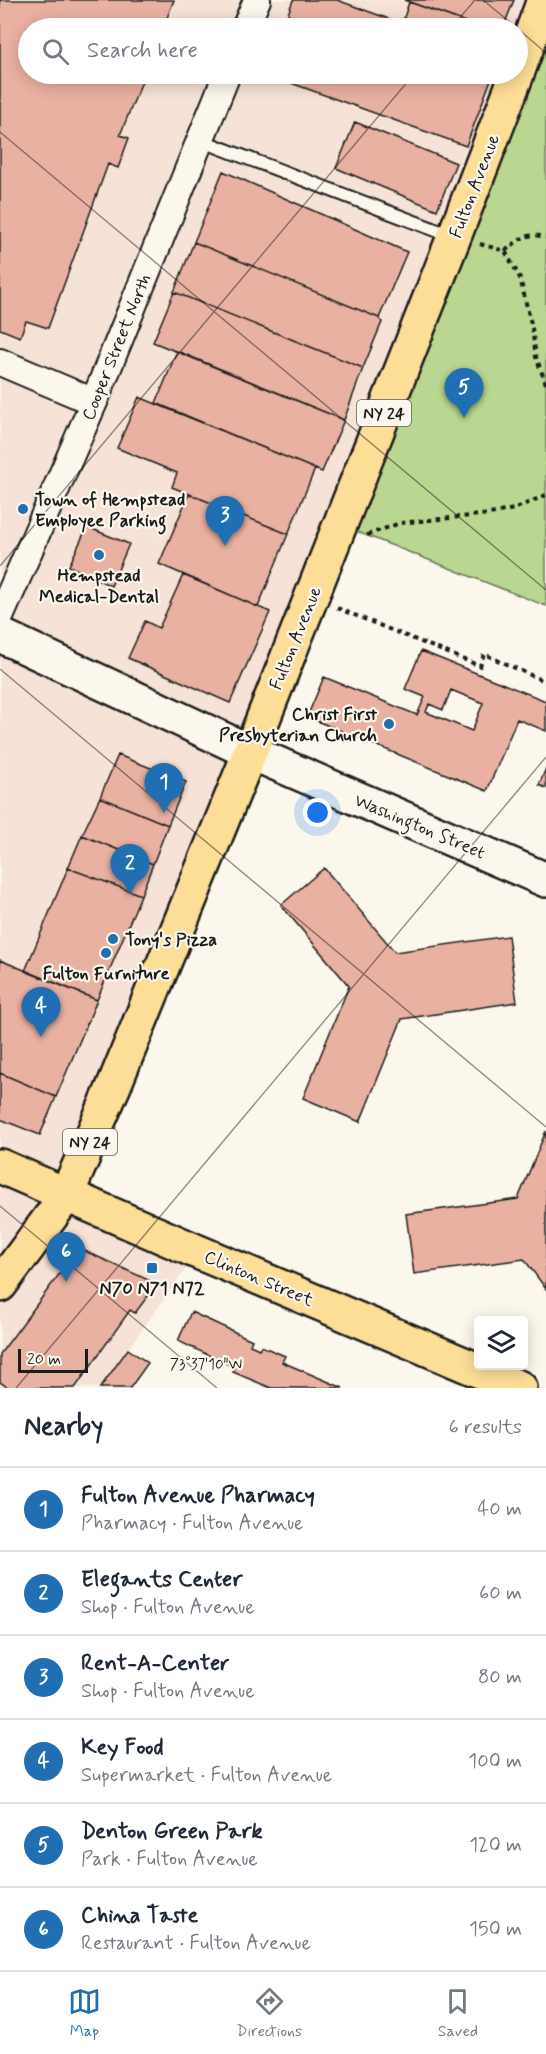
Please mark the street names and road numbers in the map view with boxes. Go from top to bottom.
street label: Fulton Avenue [444,131,506,242]
street label: Cooper Street North [77,271,157,424]
road number: NY 24 [357,400,411,426]
street label: Fulton Avenue [264,583,328,694]
street label: Washington Street [350,789,489,867]
road number: NY 24 [63,1129,117,1155]
street label: Clinton Street [200,1245,317,1313]

